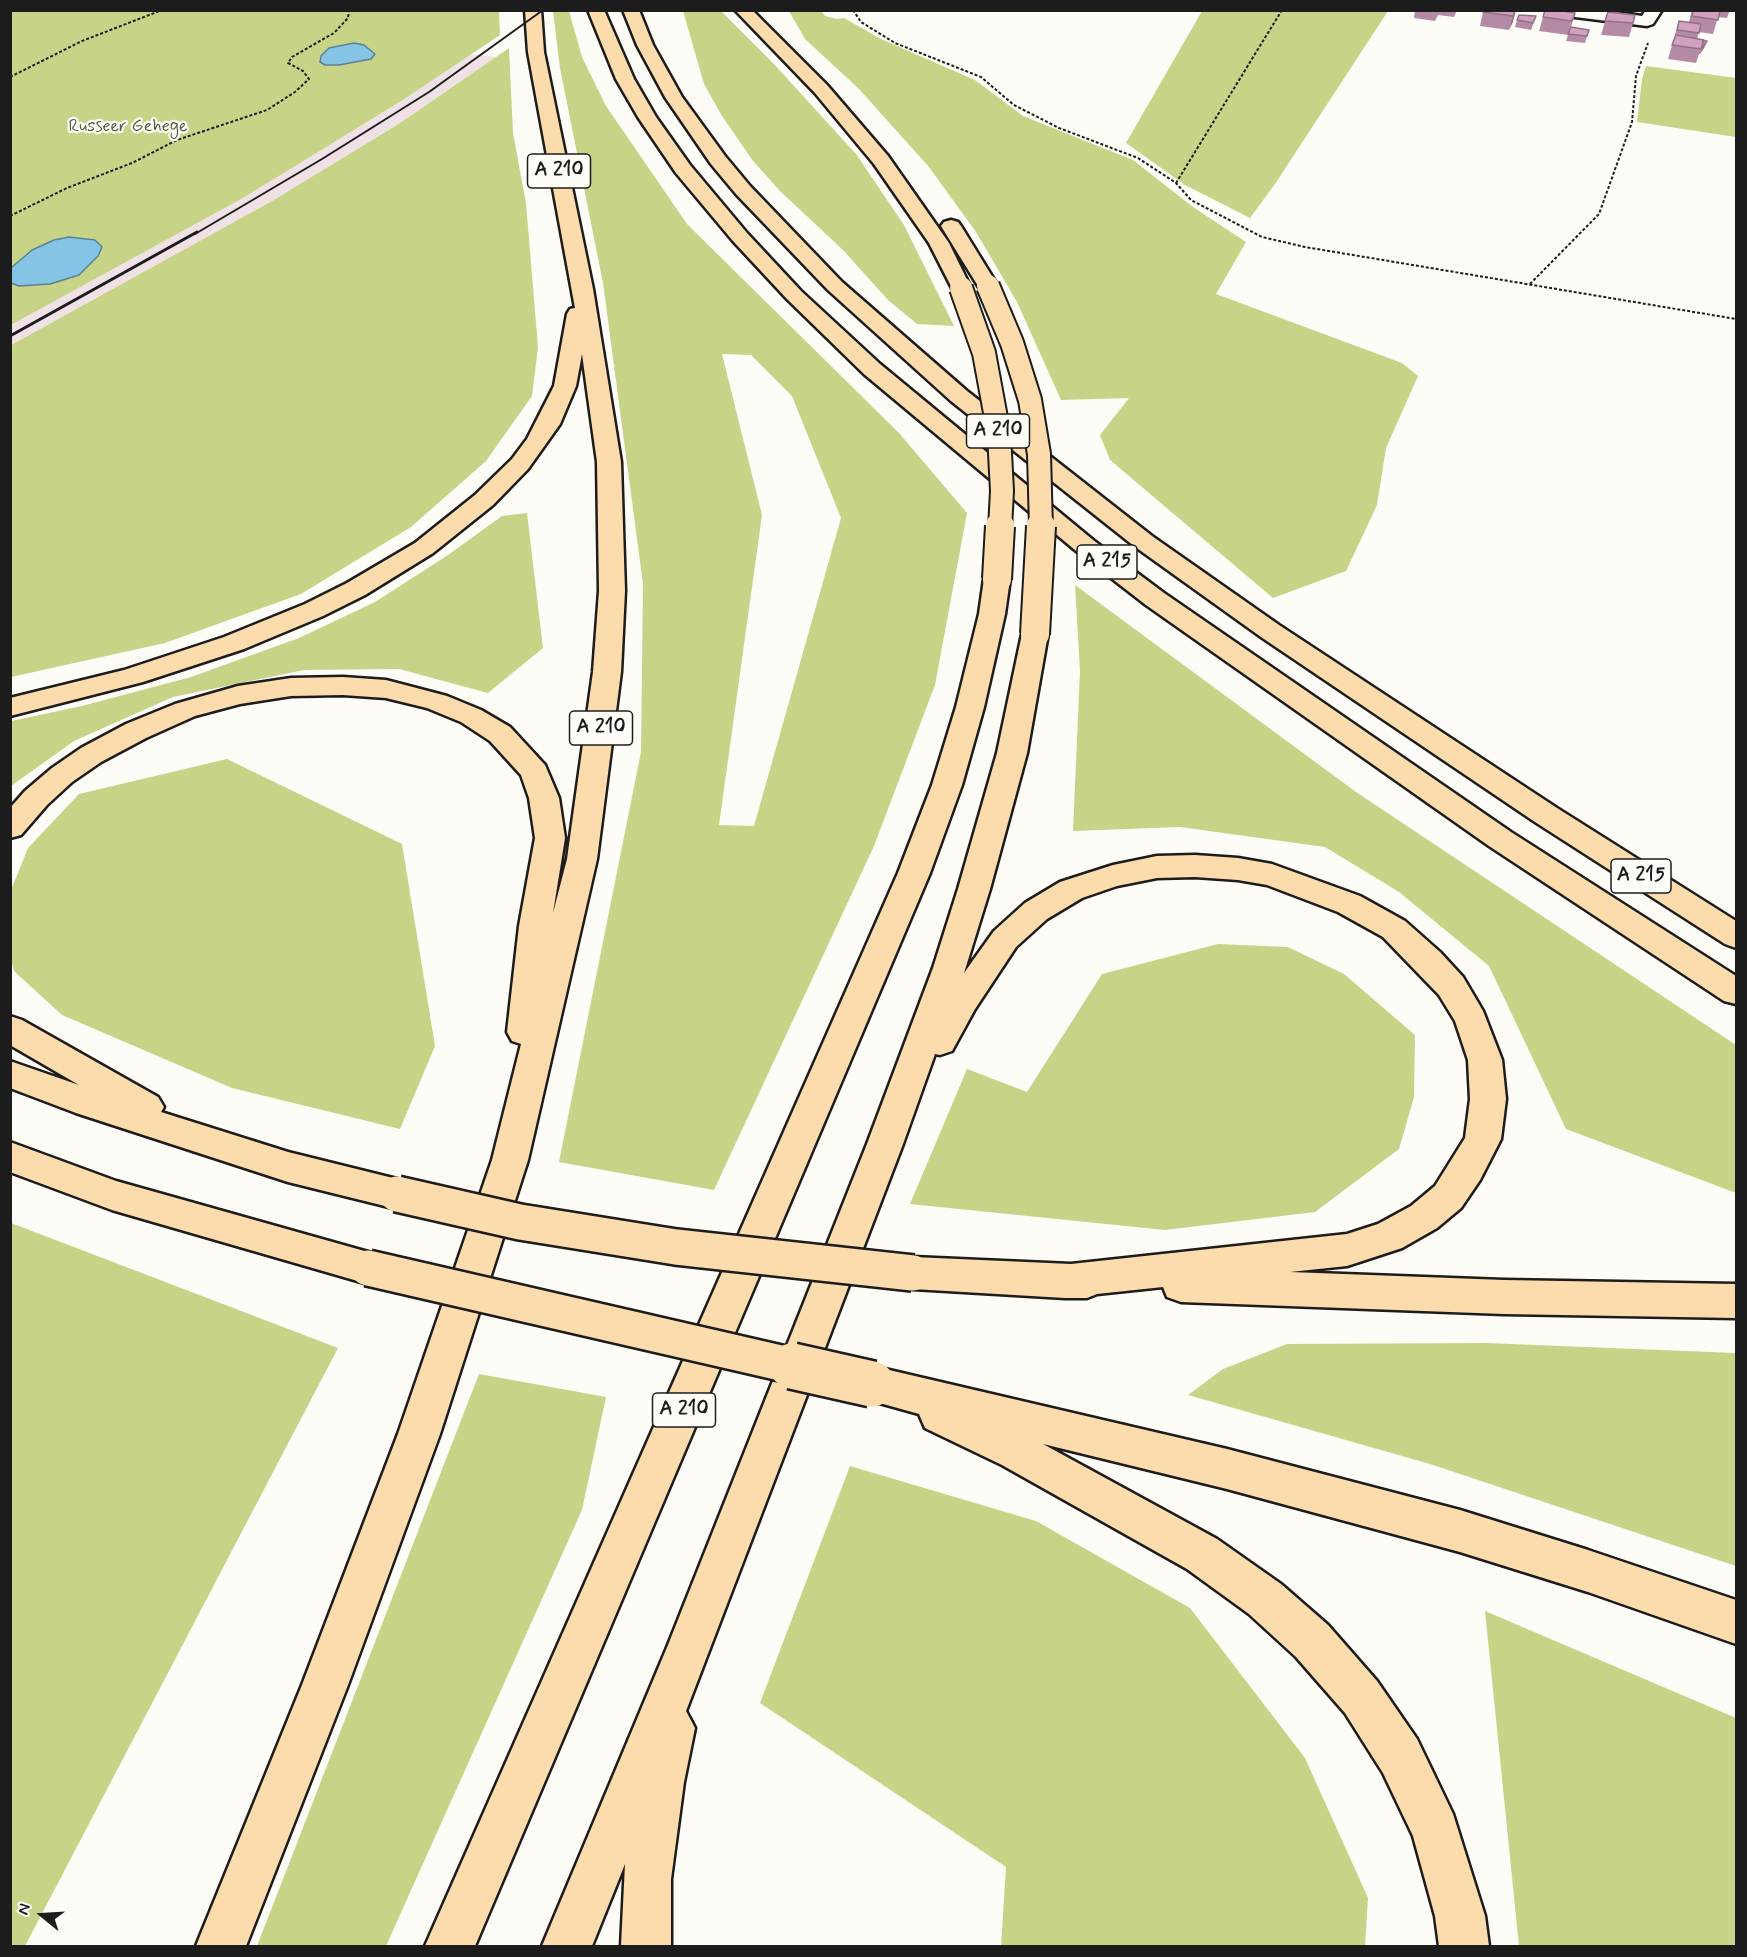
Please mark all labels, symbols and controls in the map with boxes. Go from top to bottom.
park label: Russeer Gehege [68,116,188,138]
road number: A 210 [528,154,590,188]
road number: A 210 [966,414,1030,448]
road number: A 215 [1077,545,1137,579]
road number: A 210 [570,711,632,745]
road number: A 215 [1611,859,1671,893]
road number: A 210 [652,1393,716,1427]
north arrow [12,1885,72,1945]
text: N [13,1901,36,1918]

